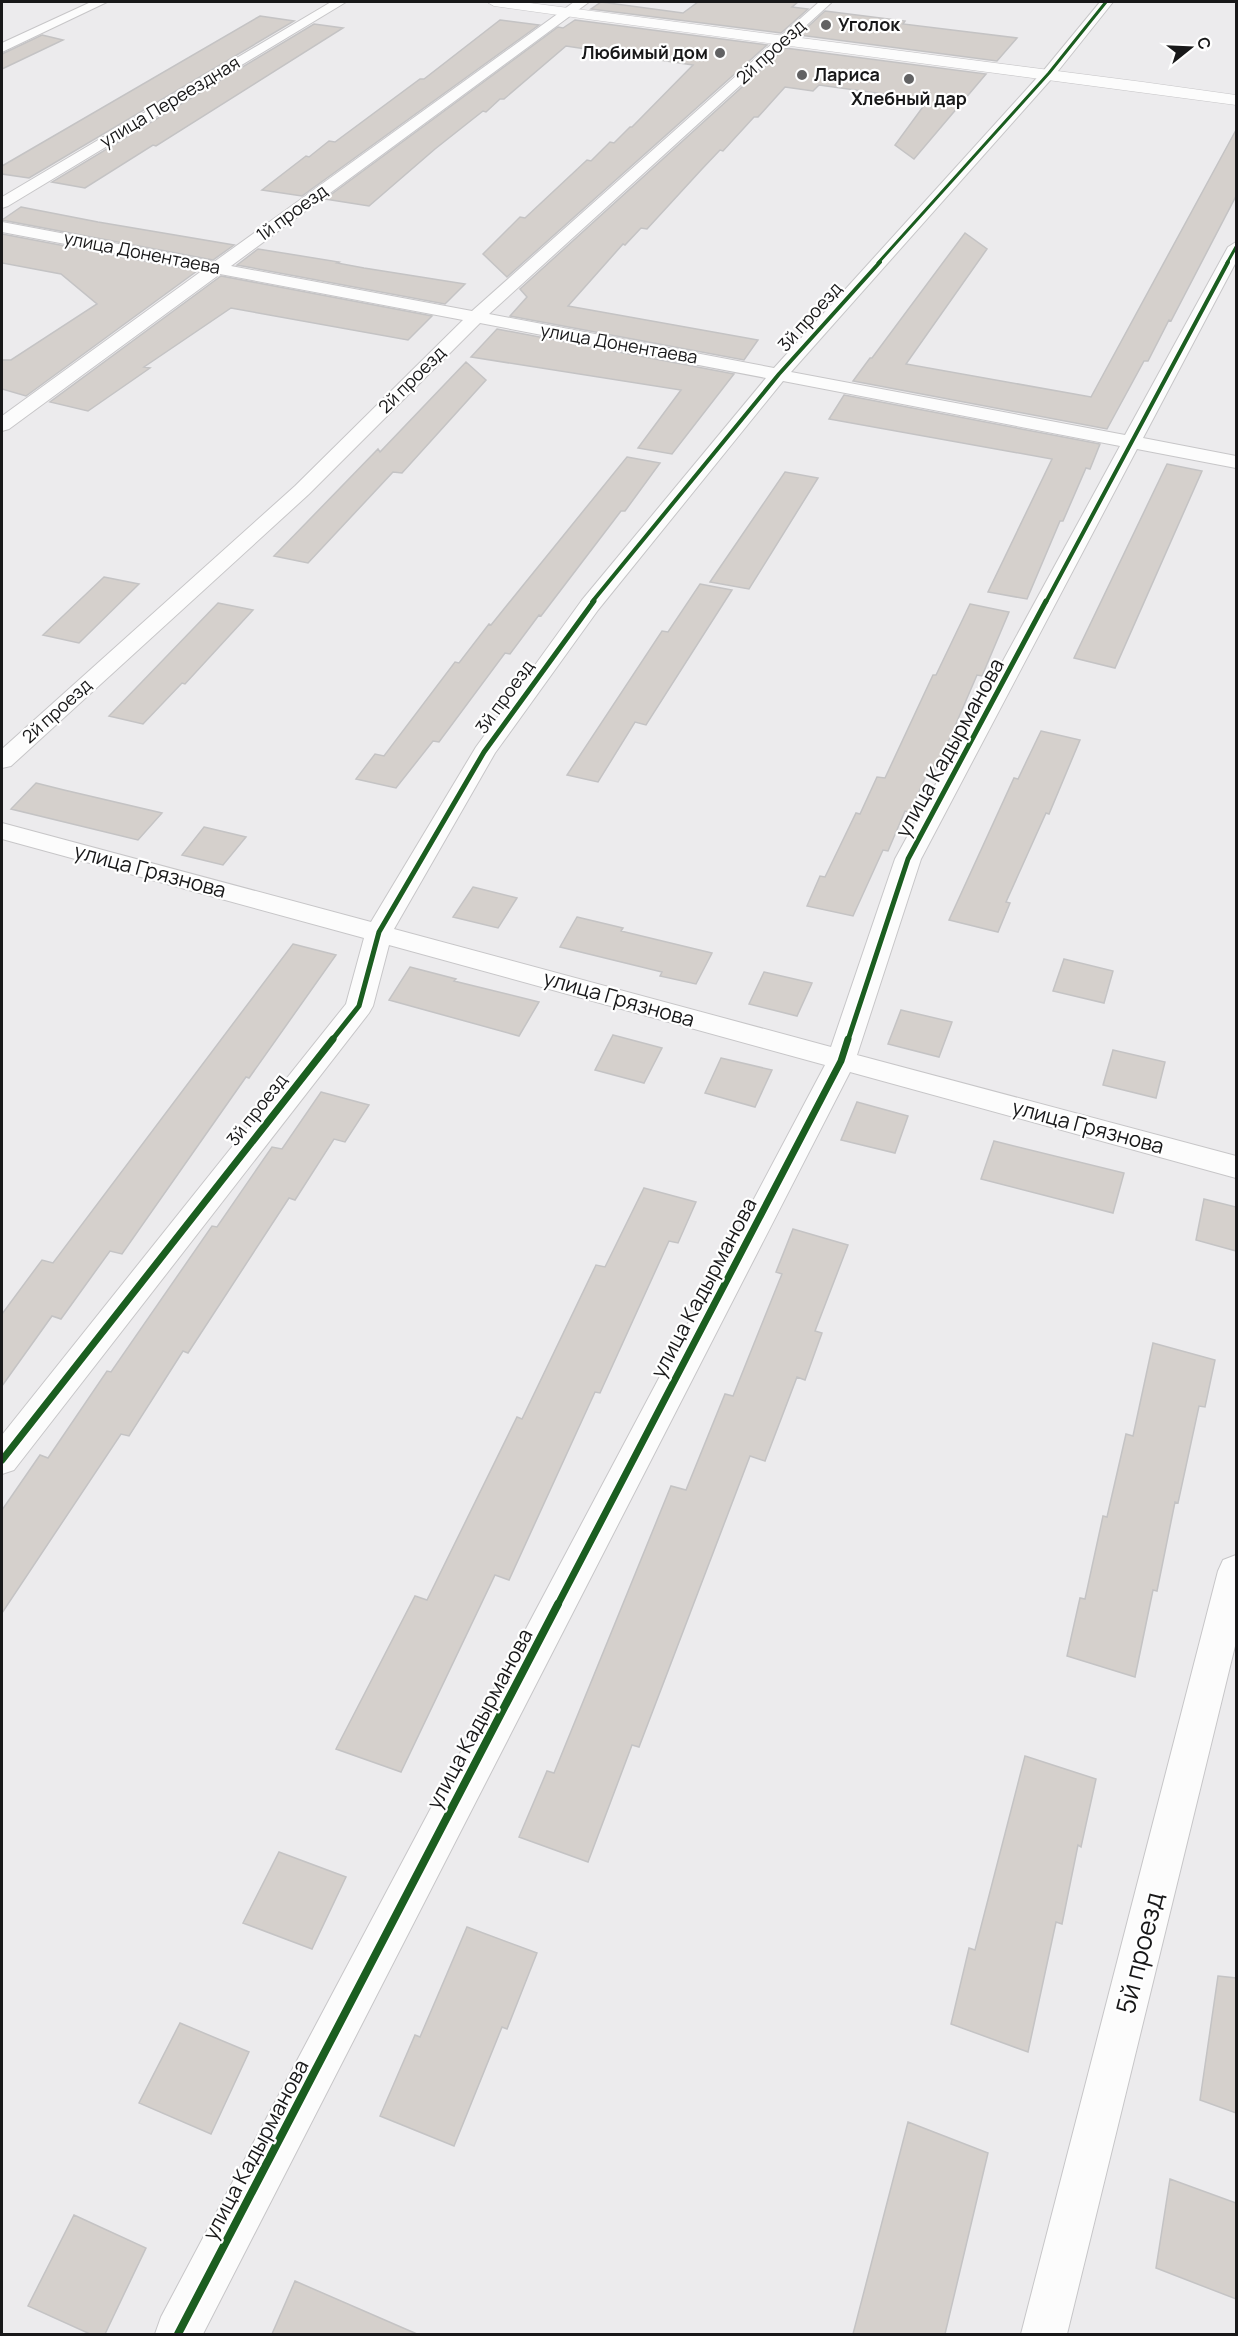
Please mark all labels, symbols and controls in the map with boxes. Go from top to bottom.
place label: Уголок [838,12,901,36]
street label: 2й проезд [730,14,810,89]
marker: Уголок [819,18,833,32]
north arrow [1160,18,1220,78]
text: С [1192,34,1217,53]
place label: Любимый дом [582,40,708,64]
marker: Любимый дом [713,46,727,60]
street label: улица Переездная [95,50,244,152]
place label: Лариса [814,62,880,86]
marker: Лариса [795,68,809,82]
marker: Хлебный дар [902,72,916,86]
place label: Хлебный дар [851,86,967,110]
street label: 1й проезд [251,178,332,246]
street label: улица Донентаева [62,225,223,279]
street label: 3й проезд [772,276,847,356]
street label: улица Донентаева [539,317,700,369]
street label: 2й проезд [373,340,450,418]
street label: улица Кадырманова [888,653,1010,842]
street label: 3й проезд [469,655,539,738]
street label: 2й проезд [16,673,96,748]
street label: улица Грязнова [71,836,229,904]
street label: улица Грязнова [540,963,698,1033]
street label: 3й проезд [220,1068,292,1150]
street label: улица Грязнова [1009,1092,1167,1160]
street label: улица Кадырманова [644,1192,763,1383]
street label: улица Кадырманова [420,1623,539,1814]
street label: 5й проезд [1107,1888,1171,2017]
street label: улица Кадырманова [196,2054,315,2245]

